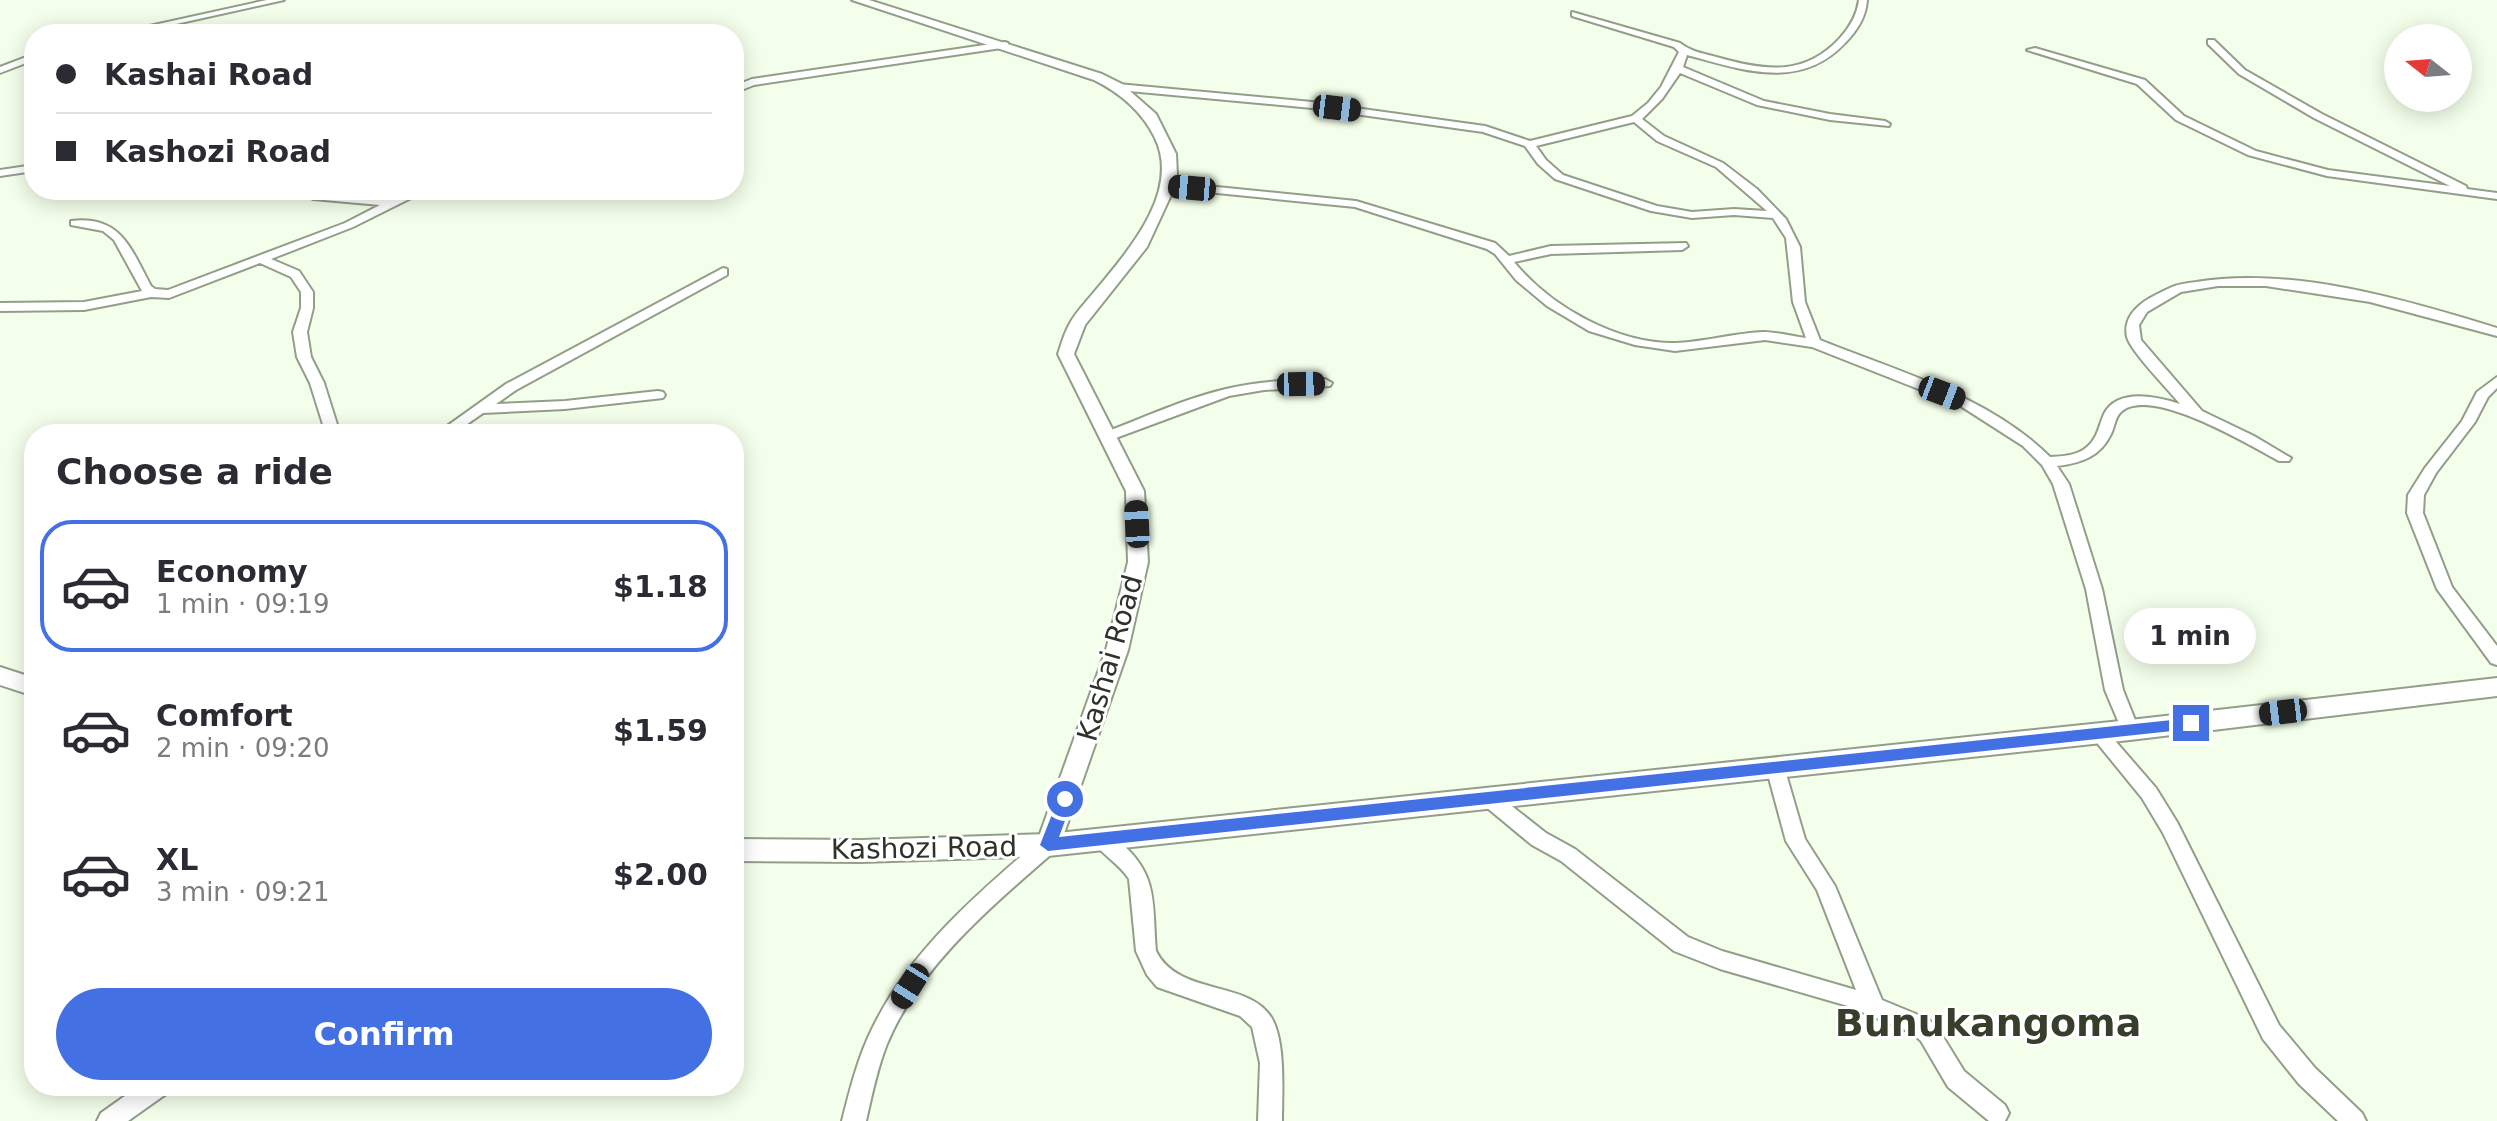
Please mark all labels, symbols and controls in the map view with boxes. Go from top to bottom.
north arrow [2384,24,2472,112]
map controls [2384,24,2472,112]
text: Kashai Road [104,57,313,92]
car [1312,93,1362,123]
text: Kashozi Road [104,134,331,169]
car [1167,174,1217,202]
car [1277,372,1325,396]
car [1915,373,1969,413]
text: Choose a ride [56,451,333,492]
car [1124,499,1150,549]
icon: car [60,550,132,622]
text: Economy [156,554,308,589]
text: $1.18 [613,569,708,604]
street label: Kashai Road [1071,571,1149,745]
text: 1 min · 09:19 [156,589,330,619]
callout: 1 min [2125,607,2257,663]
text: 1 min [2149,621,2231,651]
icon: car [60,694,132,766]
car [2258,697,2308,727]
text: Comfort [156,698,293,733]
route end [2173,705,2209,741]
text: $1.59 [613,713,708,748]
text: 2 min · 09:20 [156,733,330,763]
route start [1047,781,1083,817]
street label: Kashozi Road [831,830,1017,866]
icon: car [60,838,132,910]
text: XL [156,842,198,877]
text: $2.00 [613,857,708,892]
text: 3 min · 09:21 [156,877,330,907]
car [887,959,933,1013]
button: Confirm [56,988,712,1080]
district label: Bunukangoma [1835,1001,2141,1045]

